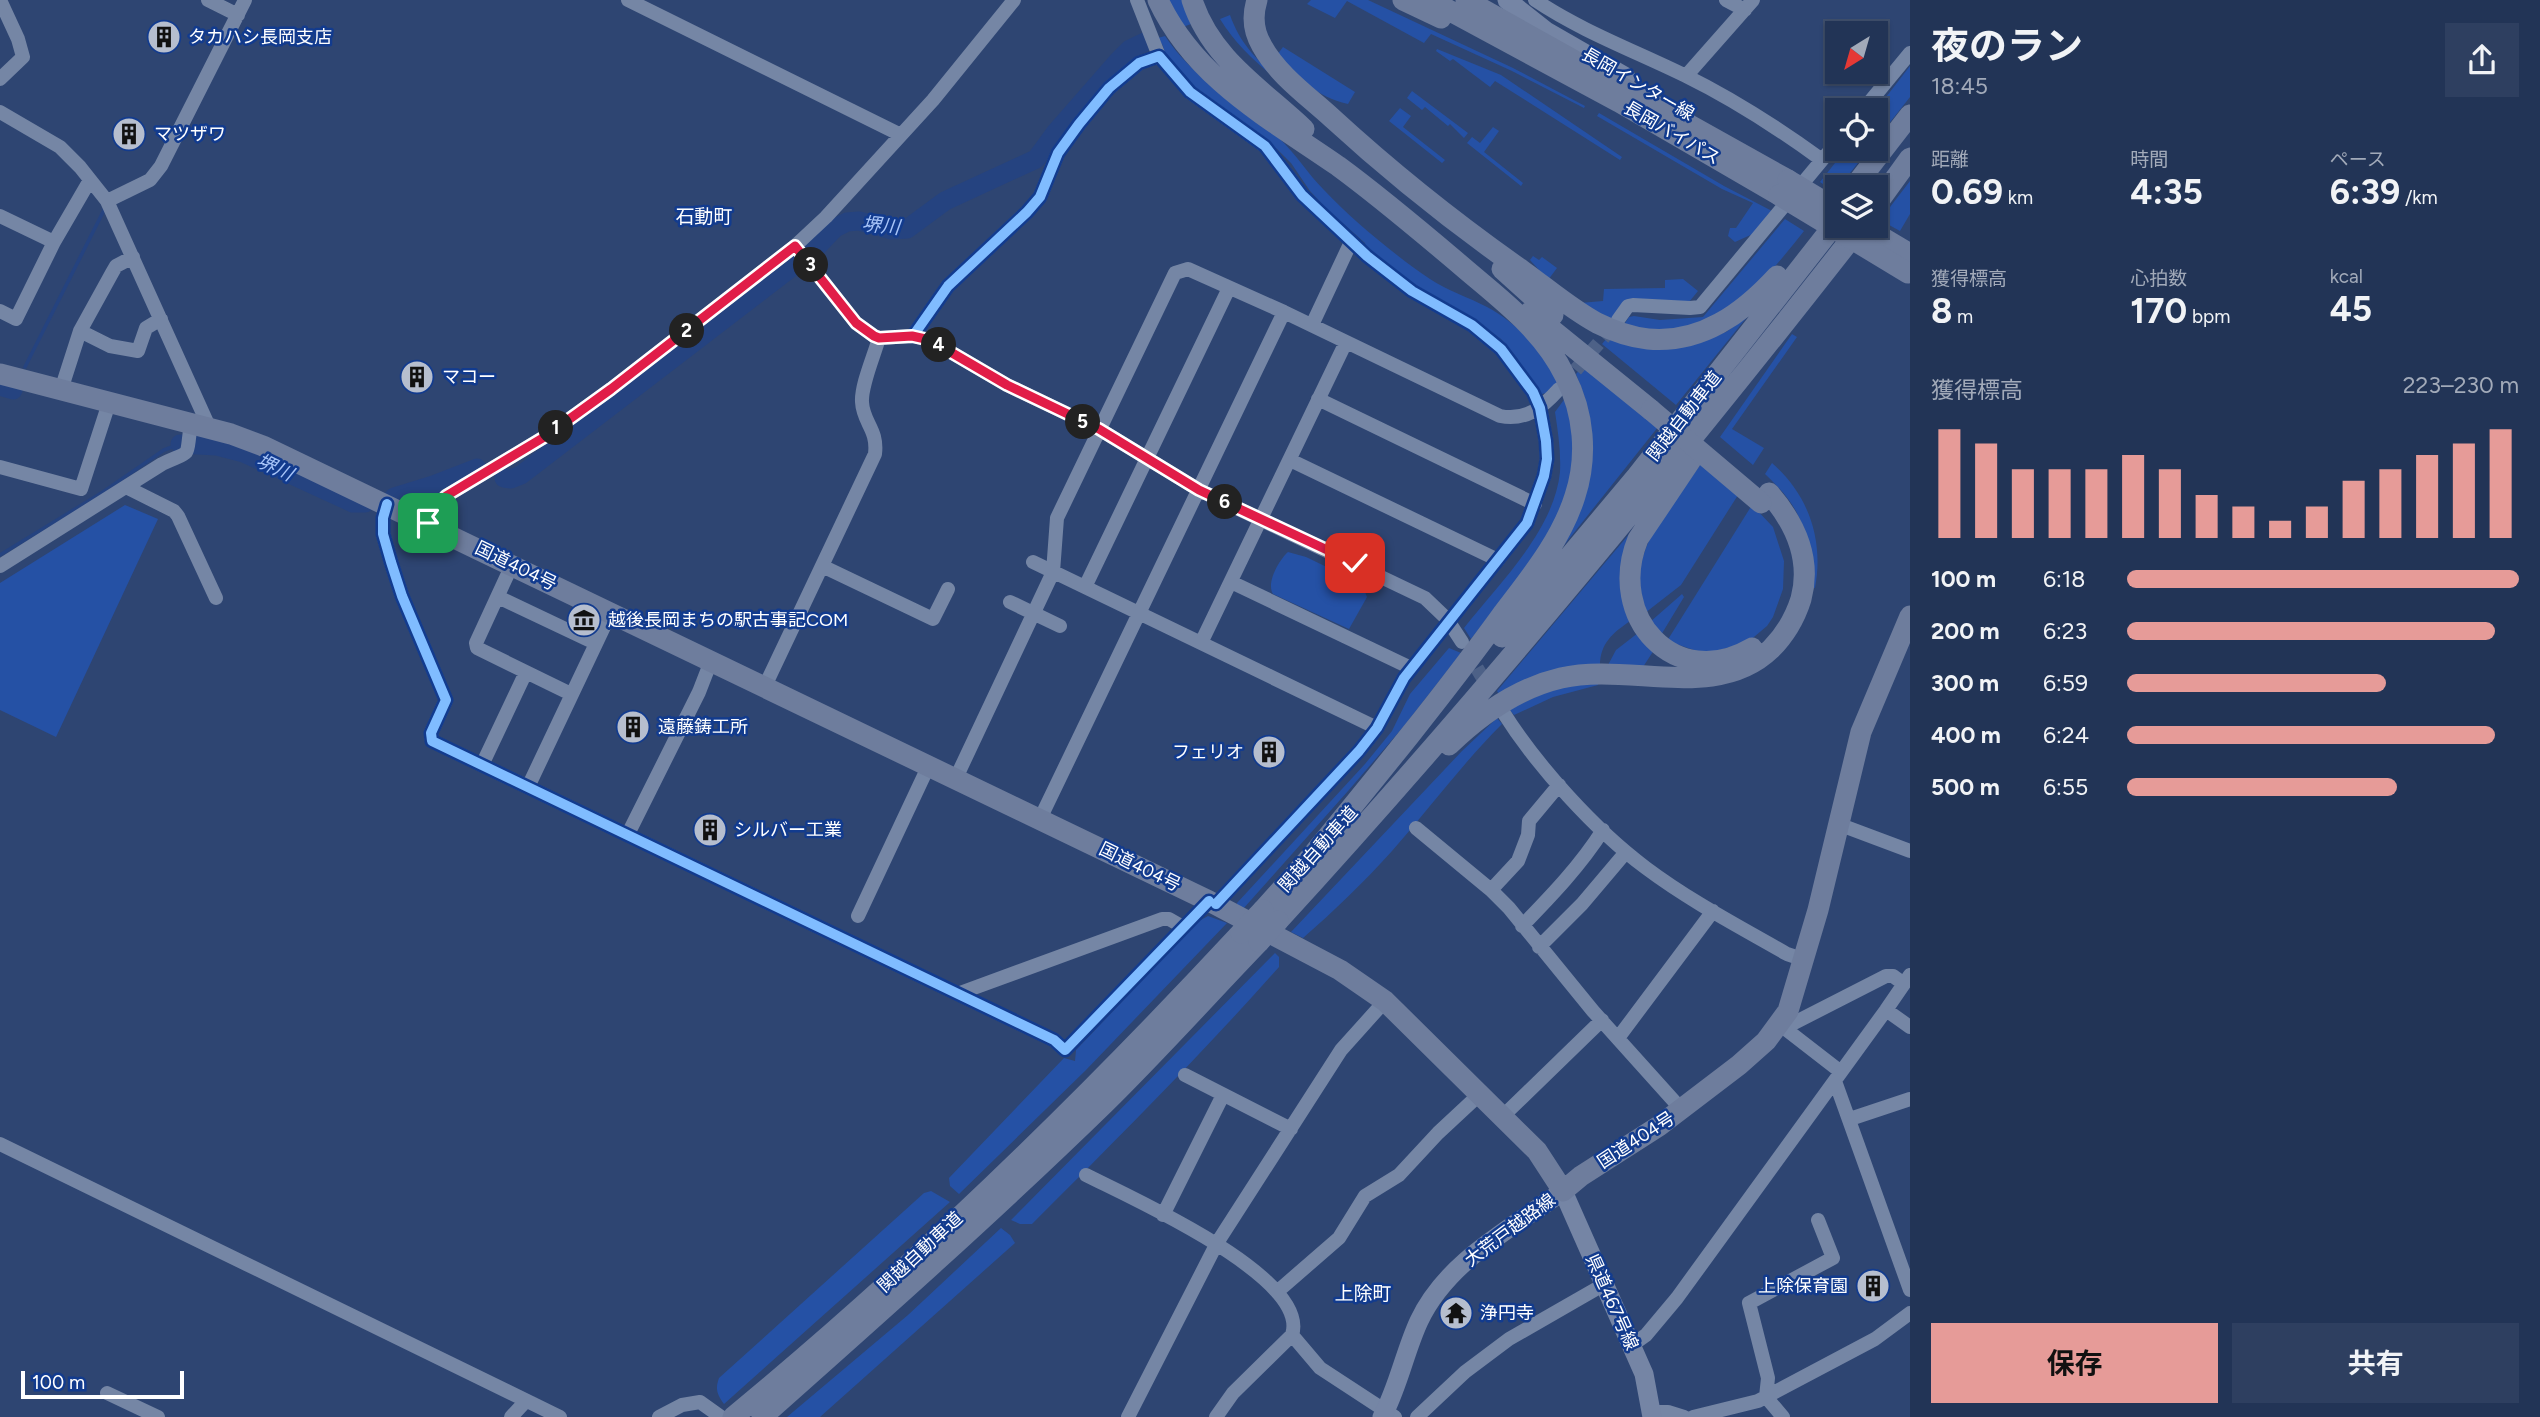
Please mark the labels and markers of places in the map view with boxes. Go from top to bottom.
building icon: タカハシ長岡支店 [145,18,183,56]
place label: タカハシ長岡支店 [188,26,332,48]
building icon: マツザワ [110,115,148,153]
place label: マツザワ [154,123,226,145]
pin: 3 [794,247,828,282]
pin: 2 [670,314,704,348]
pin: 4 [922,328,956,362]
building icon: マコー [398,358,436,396]
place label: マコー [442,366,496,388]
pin: 5 [1066,404,1100,440]
pin: 1 [538,410,574,446]
pin: 6 [1208,484,1242,520]
pin [398,493,458,553]
pin [1325,533,1385,593]
museum icon: 越後長岡まちの駅古事記COM [565,601,603,639]
place label: 越後長岡まちの駅古事記COM [608,609,848,631]
building icon: 遠藤鋳工所 [614,708,652,746]
place label: 遠藤鋳工所 [658,716,748,738]
building icon: フェリオ [1250,733,1288,771]
place label: フェリオ [1172,741,1244,763]
building icon: シルバー工業 [691,811,729,849]
place label: シルバー工業 [734,819,842,841]
building icon: 上除保育園 [1854,1267,1892,1305]
place label: 上除保育園 [1758,1275,1848,1297]
temple icon: 浄円寺 [1437,1294,1475,1332]
place label: 浄円寺 [1480,1302,1534,1324]

